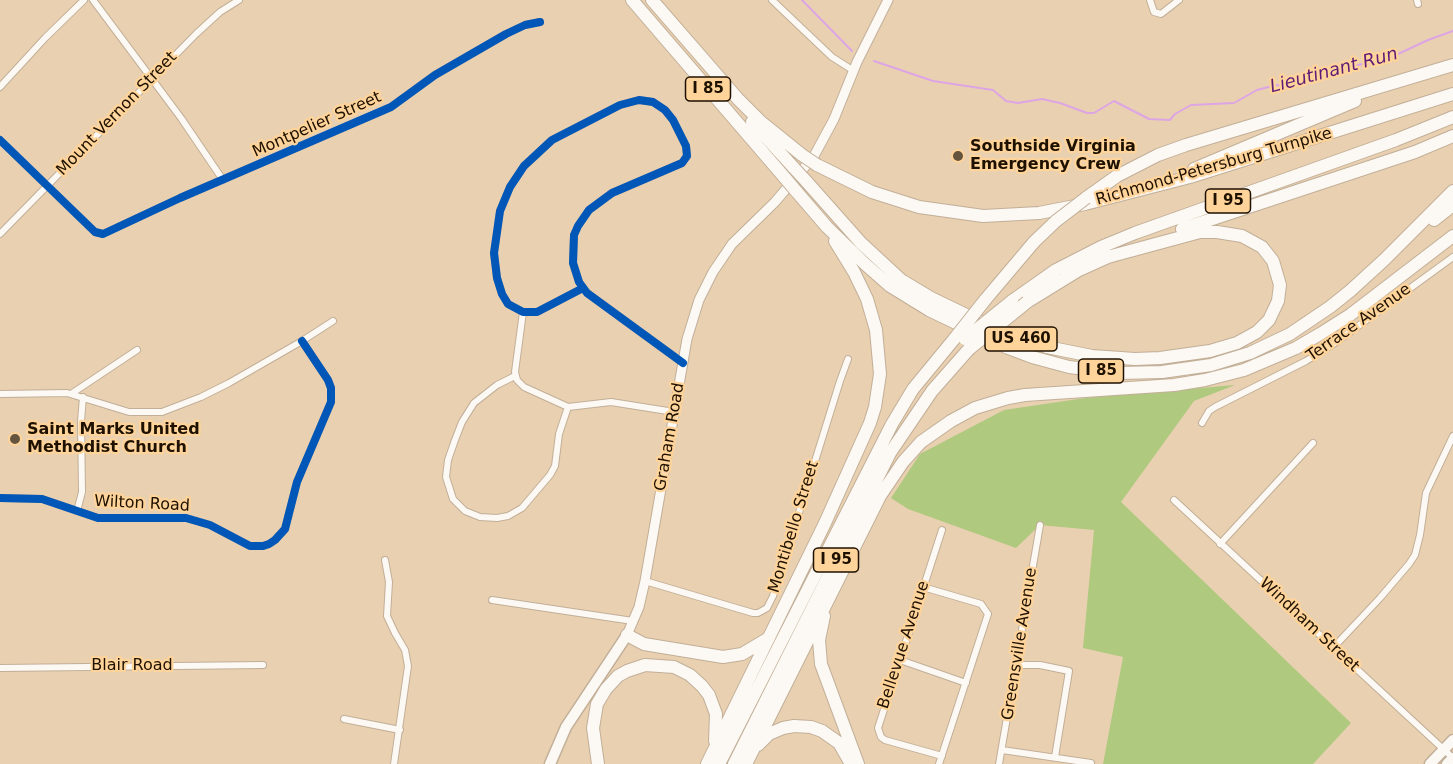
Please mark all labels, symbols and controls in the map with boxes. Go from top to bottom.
water label: Lieutinant Run [1268,44,1400,98]
street label: Mount Vernon Street [53,48,181,180]
road number: I 85 [686,77,730,101]
street label: Montpelier Street [250,88,384,162]
street label: Richmond-Petersburg Turnpike [1094,124,1334,210]
place label: Southside Virginia Emergency Crew [970,137,1136,175]
marker: Southside Virginia Emergency Crew [951,149,965,163]
road number: I 95 [1206,189,1250,213]
street label: Terrace Avenue [1303,280,1415,366]
road number: US 460 [985,327,1057,351]
road number: I 85 [1078,359,1124,383]
street label: Graham Road [651,381,689,493]
place label: Saint Marks United Methodist Church [27,420,200,458]
marker: Saint Marks United Methodist Church [8,432,22,446]
street label: Montibello Street [765,459,823,595]
street label: Wilton Road [94,492,190,516]
road number: I 95 [814,548,858,572]
street label: Greensville Avenue [998,566,1042,722]
street label: Windham Street [1255,574,1363,676]
street label: Bellevue Avenue [874,579,934,711]
street label: Blair Road [91,656,173,676]

